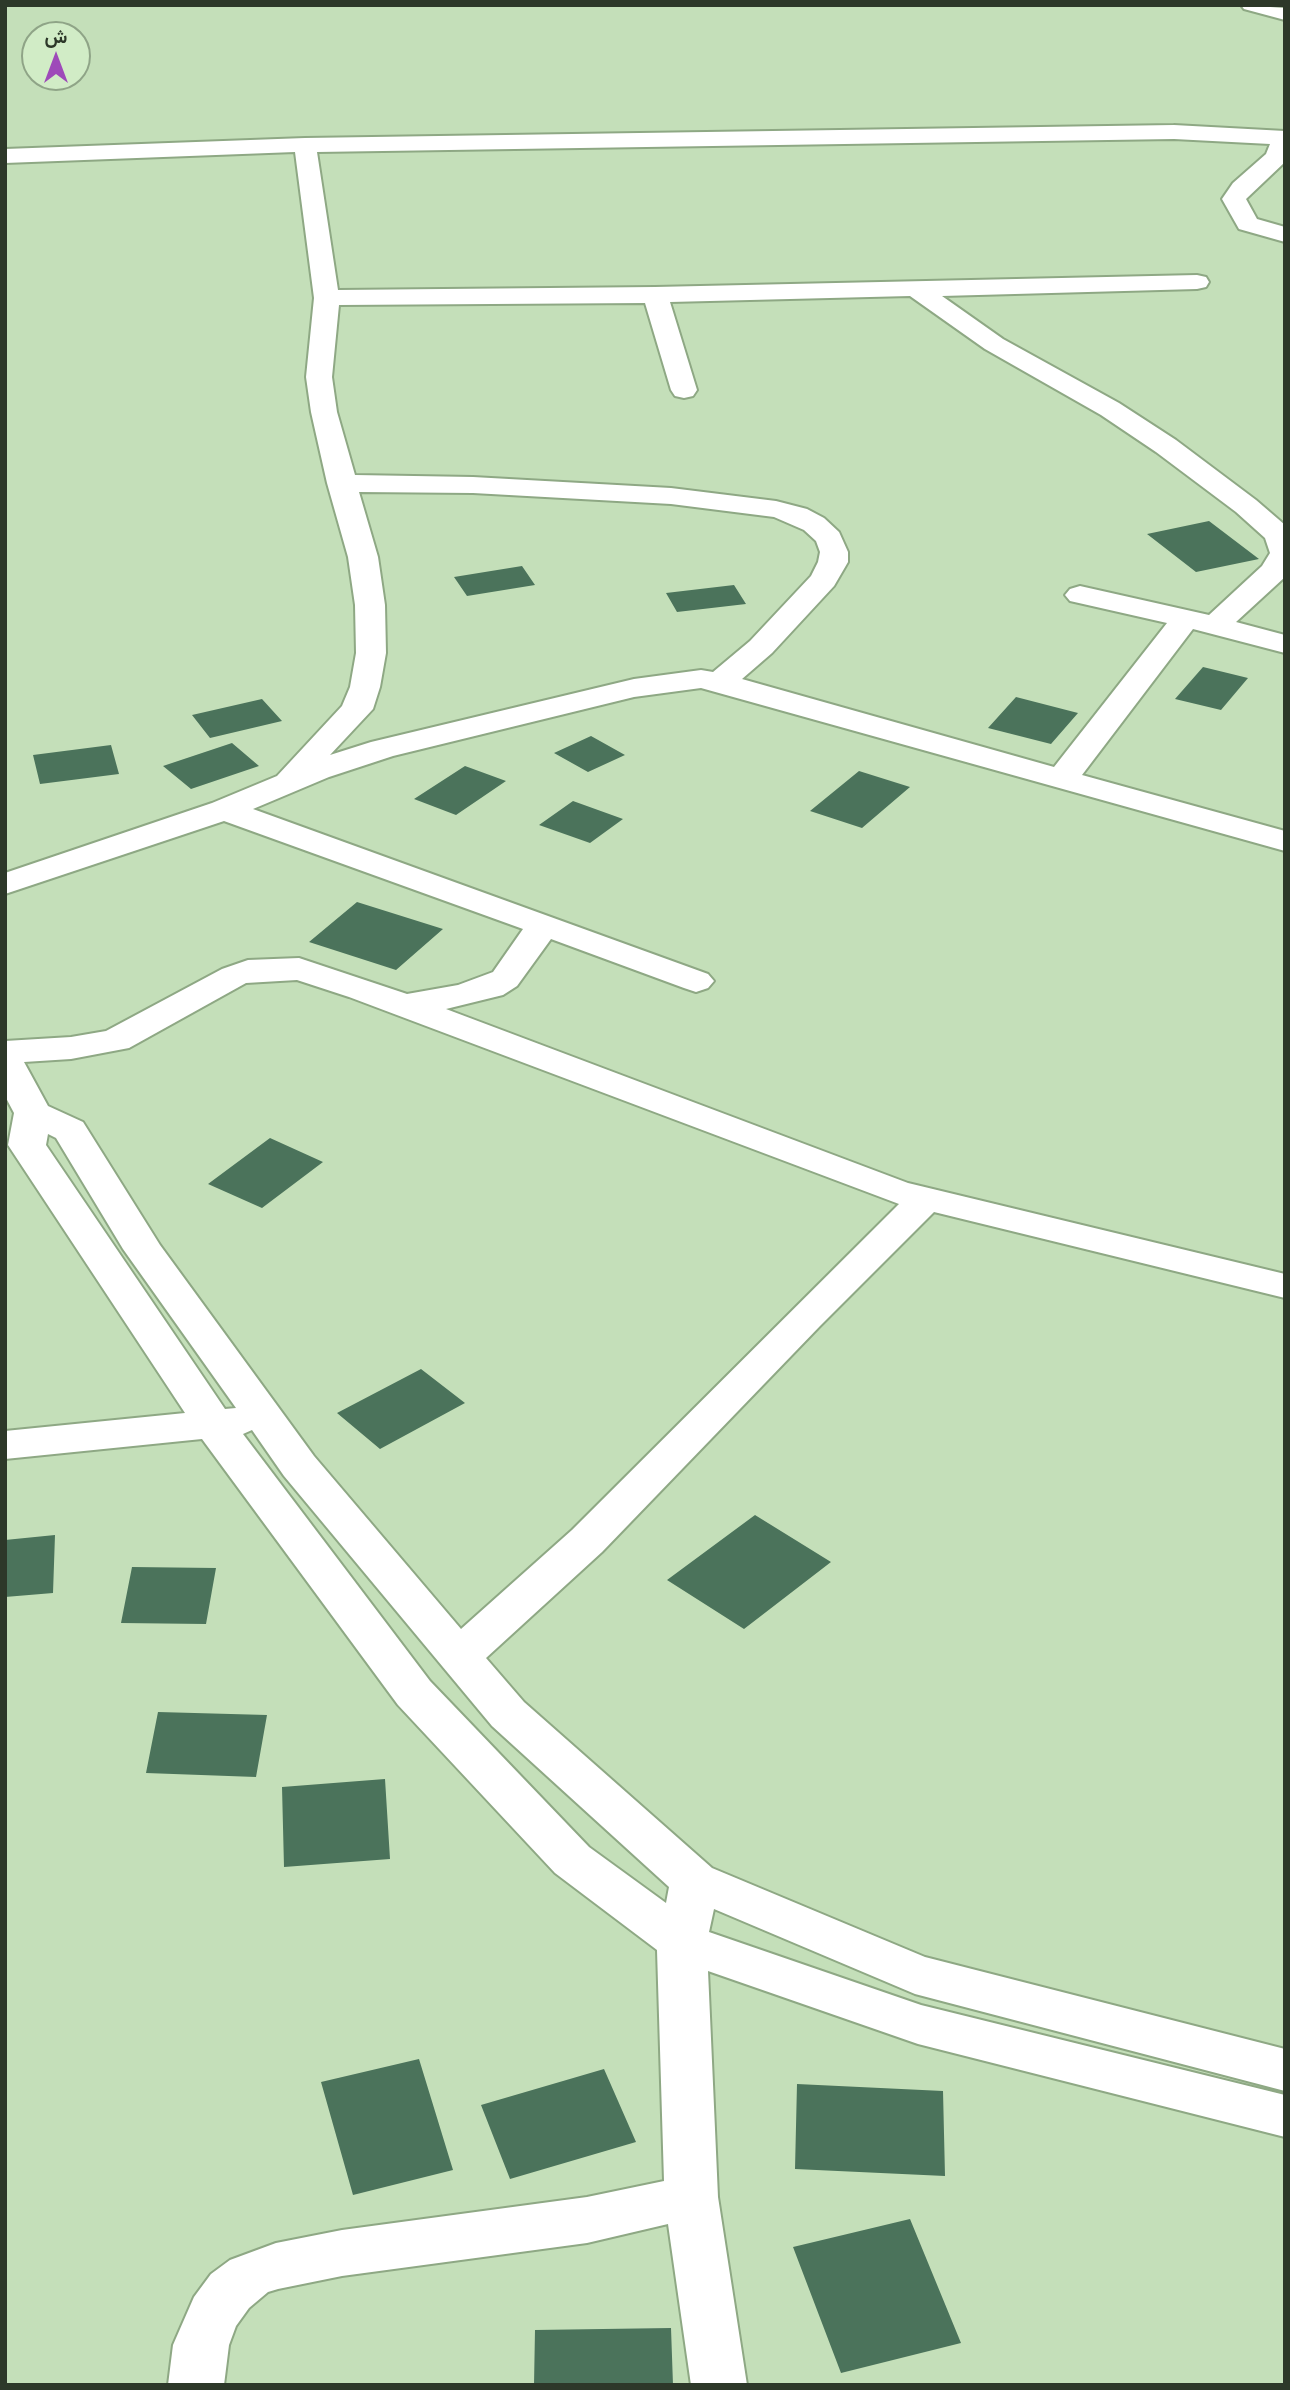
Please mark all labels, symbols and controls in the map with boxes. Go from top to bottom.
north arrow [21,21,91,91]
text: ش [45,24,67,49]

